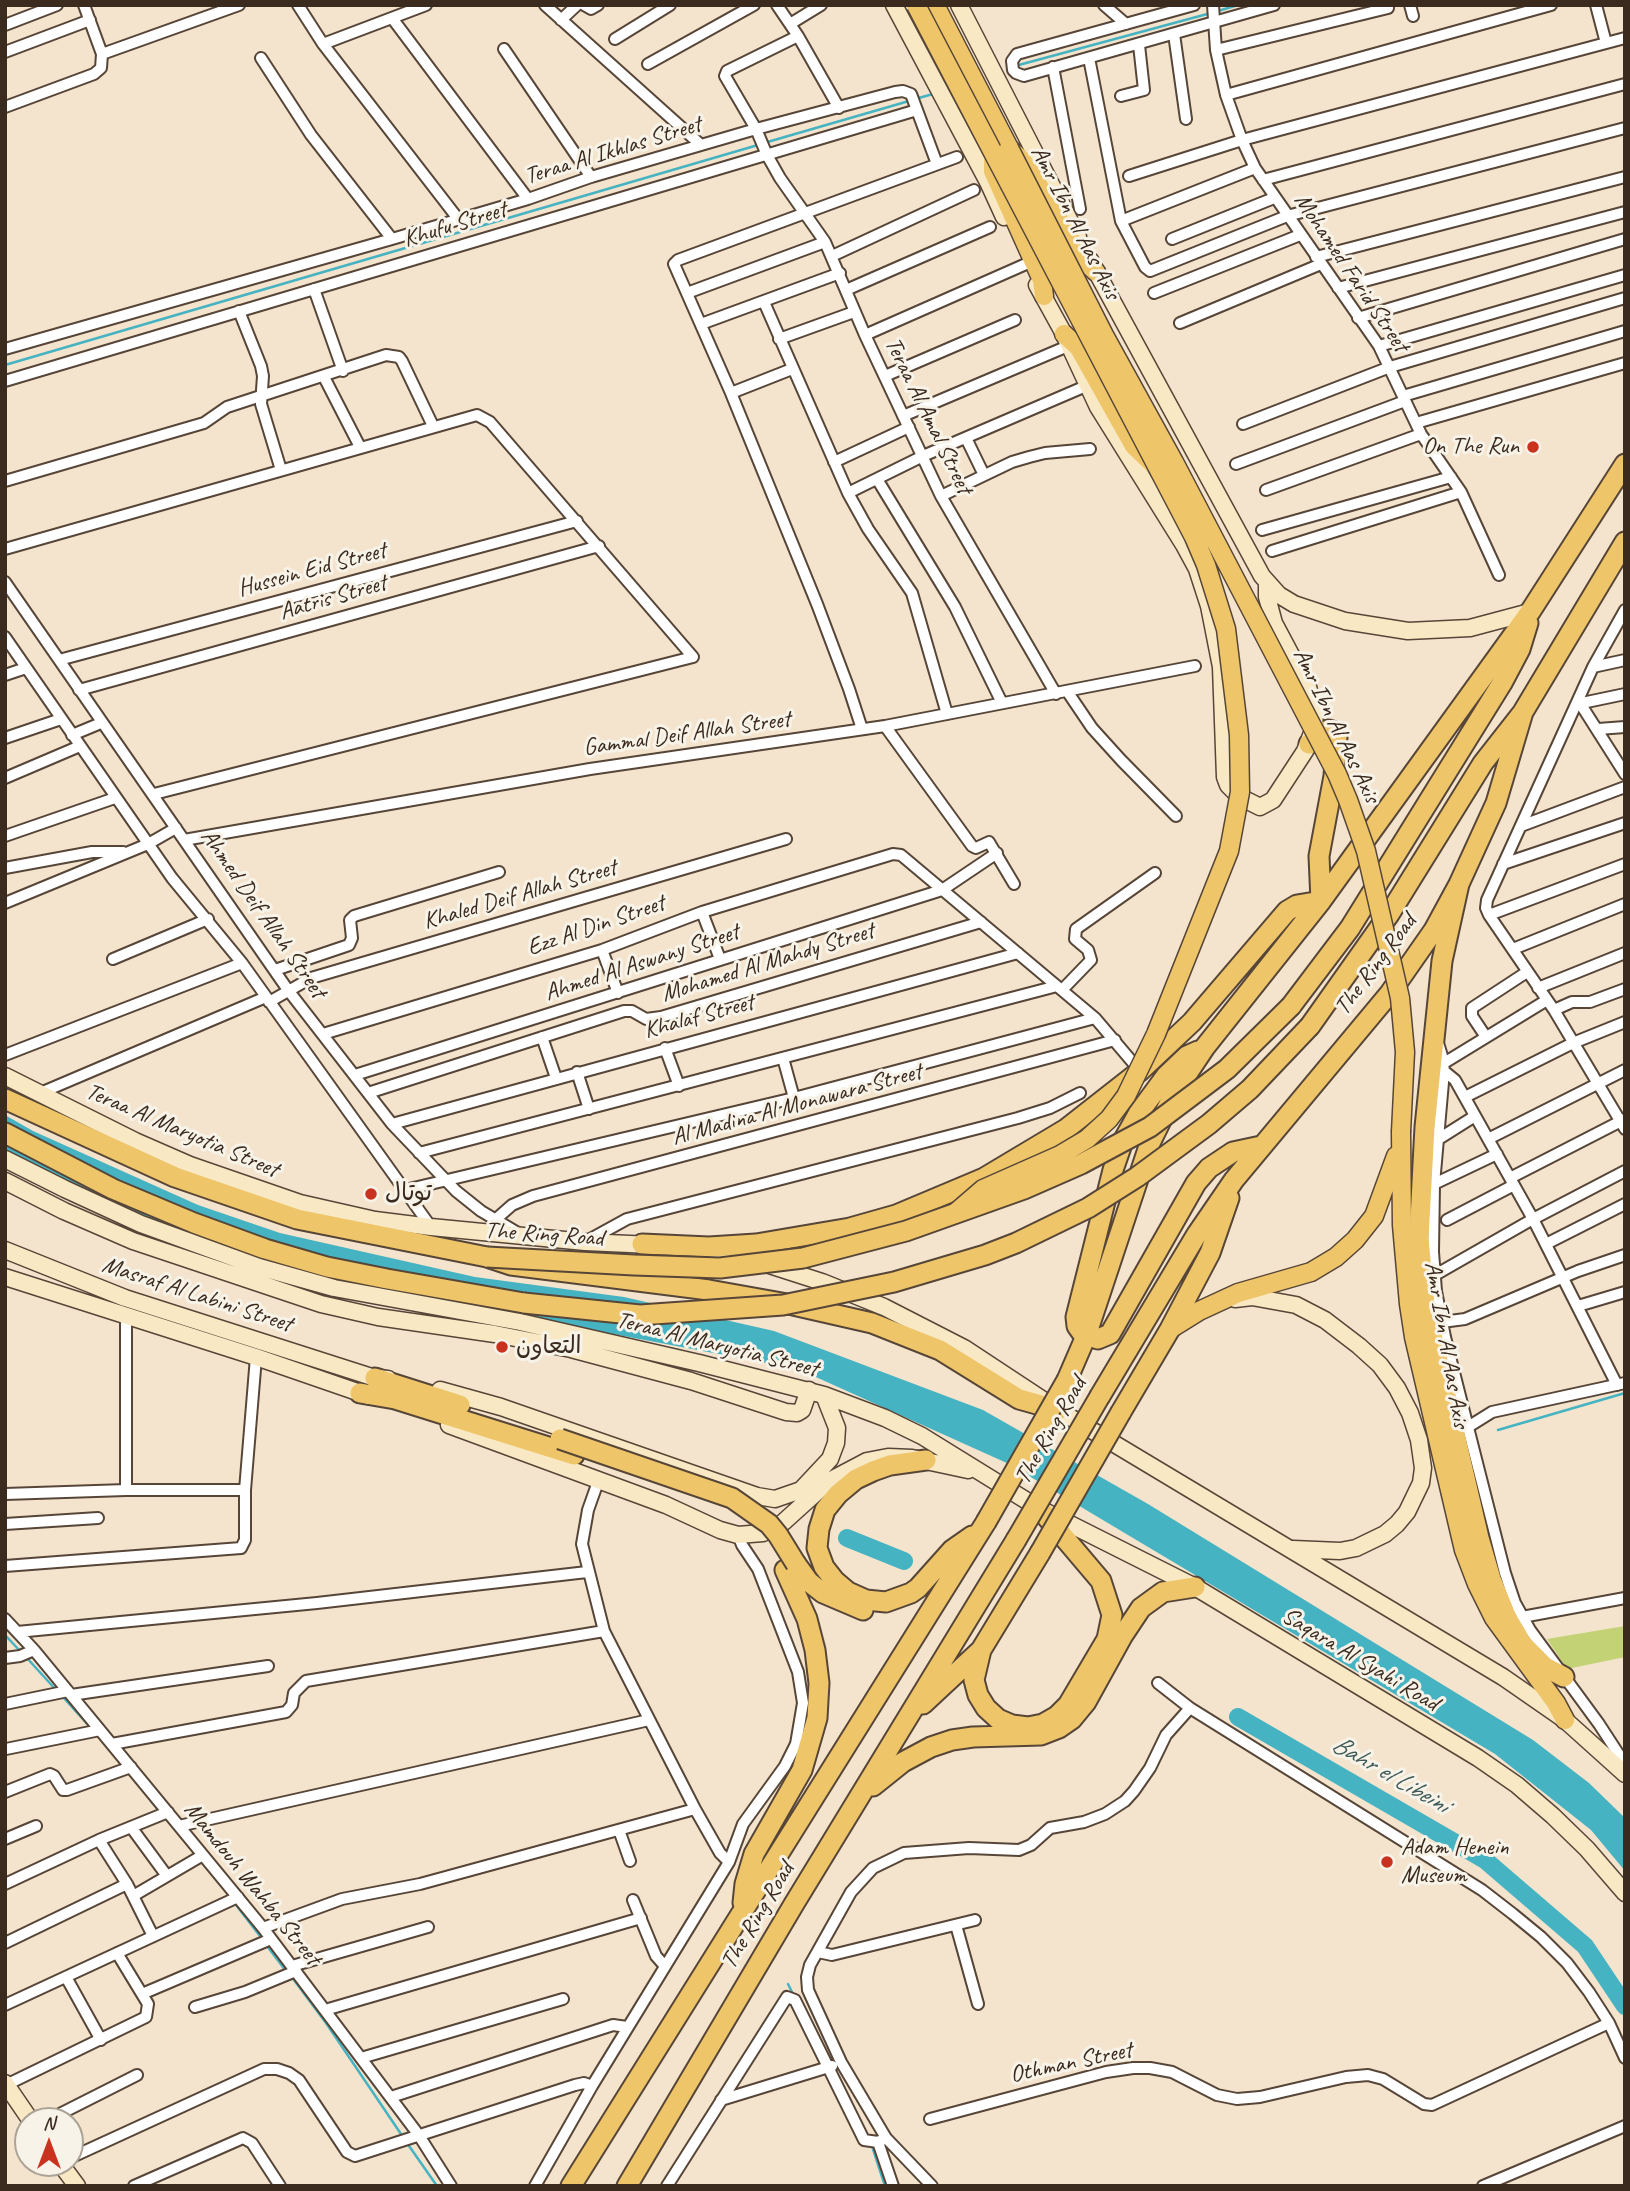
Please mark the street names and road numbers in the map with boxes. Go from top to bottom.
street label: Teraa Al Ikhlas Street [521,110,705,192]
street label: Amr Ibn Al Aas Axis [1024,141,1126,305]
street label: Mohamed Farid Street [1287,188,1415,358]
street label: Khufu Street [400,196,510,254]
street label: Teraa Al Amal Street [878,333,978,499]
street label: Hussein Eid Street [235,536,389,604]
street label: Aatris Street [276,569,390,627]
street label: Amr Ibn Al Aas Axis [1286,644,1386,808]
street label: Gammal Deif Allah Street [582,705,792,763]
street label: Ahmed Deif Allah Street [194,824,332,1004]
street label: Khaled Deif Allah Street [420,854,620,936]
street label: Ezz Al Din Street [523,889,669,963]
street label: The Ring Road [1329,909,1423,1021]
street label: Mohamed Al Mahdy Street [658,917,878,1009]
street label: Ahmed Al Aswany Street [541,918,743,1008]
street label: Khalaf Street [641,989,757,1045]
street label: Al Madina Al Monawara Street [669,1058,925,1152]
street label: Teraa Al Maryotia Street [81,1077,283,1185]
street label: The Ring Road [484,1216,604,1254]
street label: Masraf Al Labini Street [98,1251,296,1339]
street label: Amr Ibn Al Aas Axis [1417,1259,1475,1431]
street label: Teraa Al Maryotia Street [613,1306,821,1384]
street label: The Ring Road [1009,1372,1093,1490]
street label: Saqara Al Syahi Road [1276,1602,1444,1718]
street label: Mamdouh Wahba Street [177,1797,327,1971]
street label: The Ring Road [715,1858,801,1974]
street label: Othman Street [1007,2036,1135,2090]

